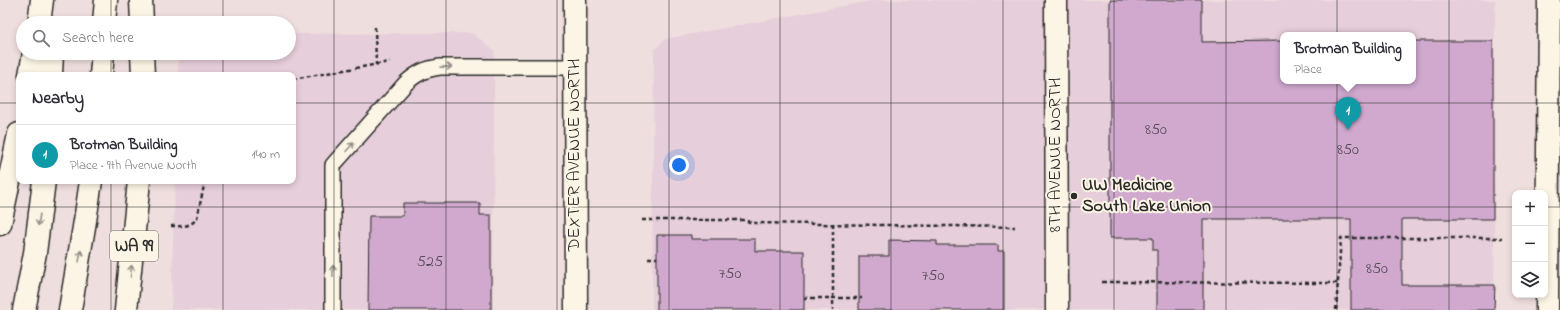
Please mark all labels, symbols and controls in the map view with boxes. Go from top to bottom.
search box [16,16,296,60]
icon: search [30,27,52,49]
text: Search here [62,27,134,49]
popup [1280,32,1416,84]
text: Brotman Building [1294,38,1402,60]
street label: DEXTER AVENUE NORTH [562,58,588,253]
text: Place [1294,60,1322,79]
one-way arrow [439,64,452,71]
street label: 8TH AVENUE NORTH [1043,77,1069,233]
text: Nearby [32,86,84,111]
pin: 1 [1335,97,1361,130]
house number: 850 [1145,118,1167,142]
text: Brotman Building [70,134,178,156]
house number: 850 [1337,138,1359,162]
one-way arrow [345,142,354,152]
text: 1 [43,145,47,164]
text: 140 m [252,145,280,164]
your location [669,155,689,175]
text: Place · 9th Avenue North [70,156,197,175]
place label: UW Medicine South Lake Union [1082,173,1211,220]
map controls [1512,190,1548,298]
button: + [1512,190,1548,226]
marker: UW Medicine South Lake Union [1069,191,1079,201]
one-way arrow [35,213,43,226]
button: − [1512,226,1548,262]
road number: WA 99 [110,231,158,261]
one-way arrow [76,250,84,263]
house number: 525 [417,250,443,274]
house number: 850 [1366,257,1388,281]
house number: 750 [719,262,741,286]
button: layers [1512,262,1548,298]
house number: 750 [922,264,944,288]
one-way arrow [127,265,135,278]
one-way arrow [329,265,337,278]

